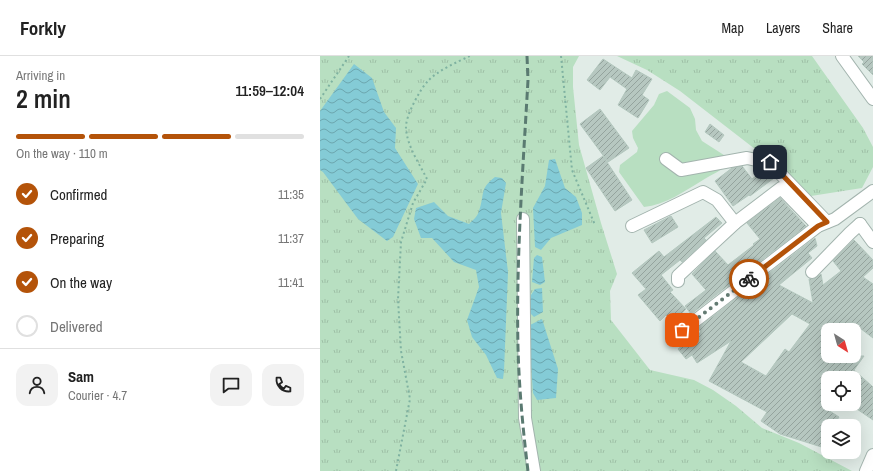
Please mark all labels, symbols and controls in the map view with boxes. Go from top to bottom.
text: Forkly [20,15,66,41]
text: Map [722,19,744,37]
text: Layers [766,19,800,37]
text: Share [822,19,853,37]
text: Arriving in [16,67,65,84]
text: 11:59–12:04 [235,80,304,101]
text: 2 min [16,81,71,116]
text: On the way · 110 m [16,145,108,162]
pin [753,145,787,179]
icon: home [759,151,781,173]
icon: check [16,183,38,205]
text: Confirmed [50,184,107,205]
text: 11:35 [278,186,304,203]
icon: check [16,227,38,249]
text: Preparing [50,228,104,249]
text: 11:37 [278,230,304,247]
courier [729,259,769,299]
icon: bike [738,268,760,290]
icon: check [16,271,38,293]
text: On the way [50,272,112,293]
text: 11:41 [278,274,304,291]
pin [665,313,699,347]
text: Delivered [50,316,103,337]
icon: bag [671,319,693,341]
north arrow [821,323,861,363]
map controls [821,323,861,459]
button: person [16,364,58,406]
button: chat [210,364,252,406]
button: phone [262,364,304,406]
text: Sam [68,366,94,387]
button: locate [821,371,861,411]
text: Courier · 4.7 [68,387,127,404]
button: layers [821,419,861,459]

